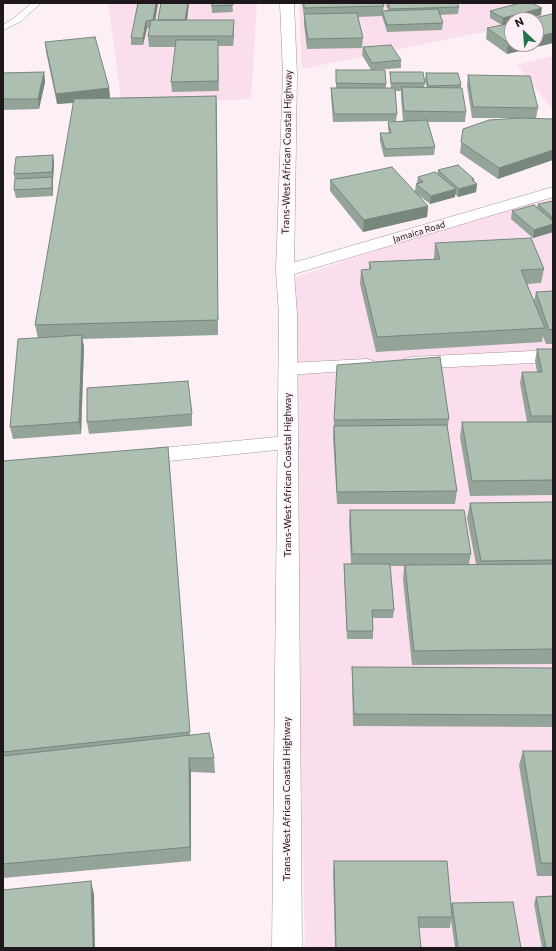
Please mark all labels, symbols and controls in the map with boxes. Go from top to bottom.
north arrow [504,12,544,52]
text: N [512,14,526,29]
street label: Trans-West African Coastal Highway [280,70,294,234]
street label: Jamaica Road [392,219,446,245]
street label: Trans-West African Coastal Highway [282,393,294,557]
street label: Trans-West African Coastal Highway [281,717,293,881]

